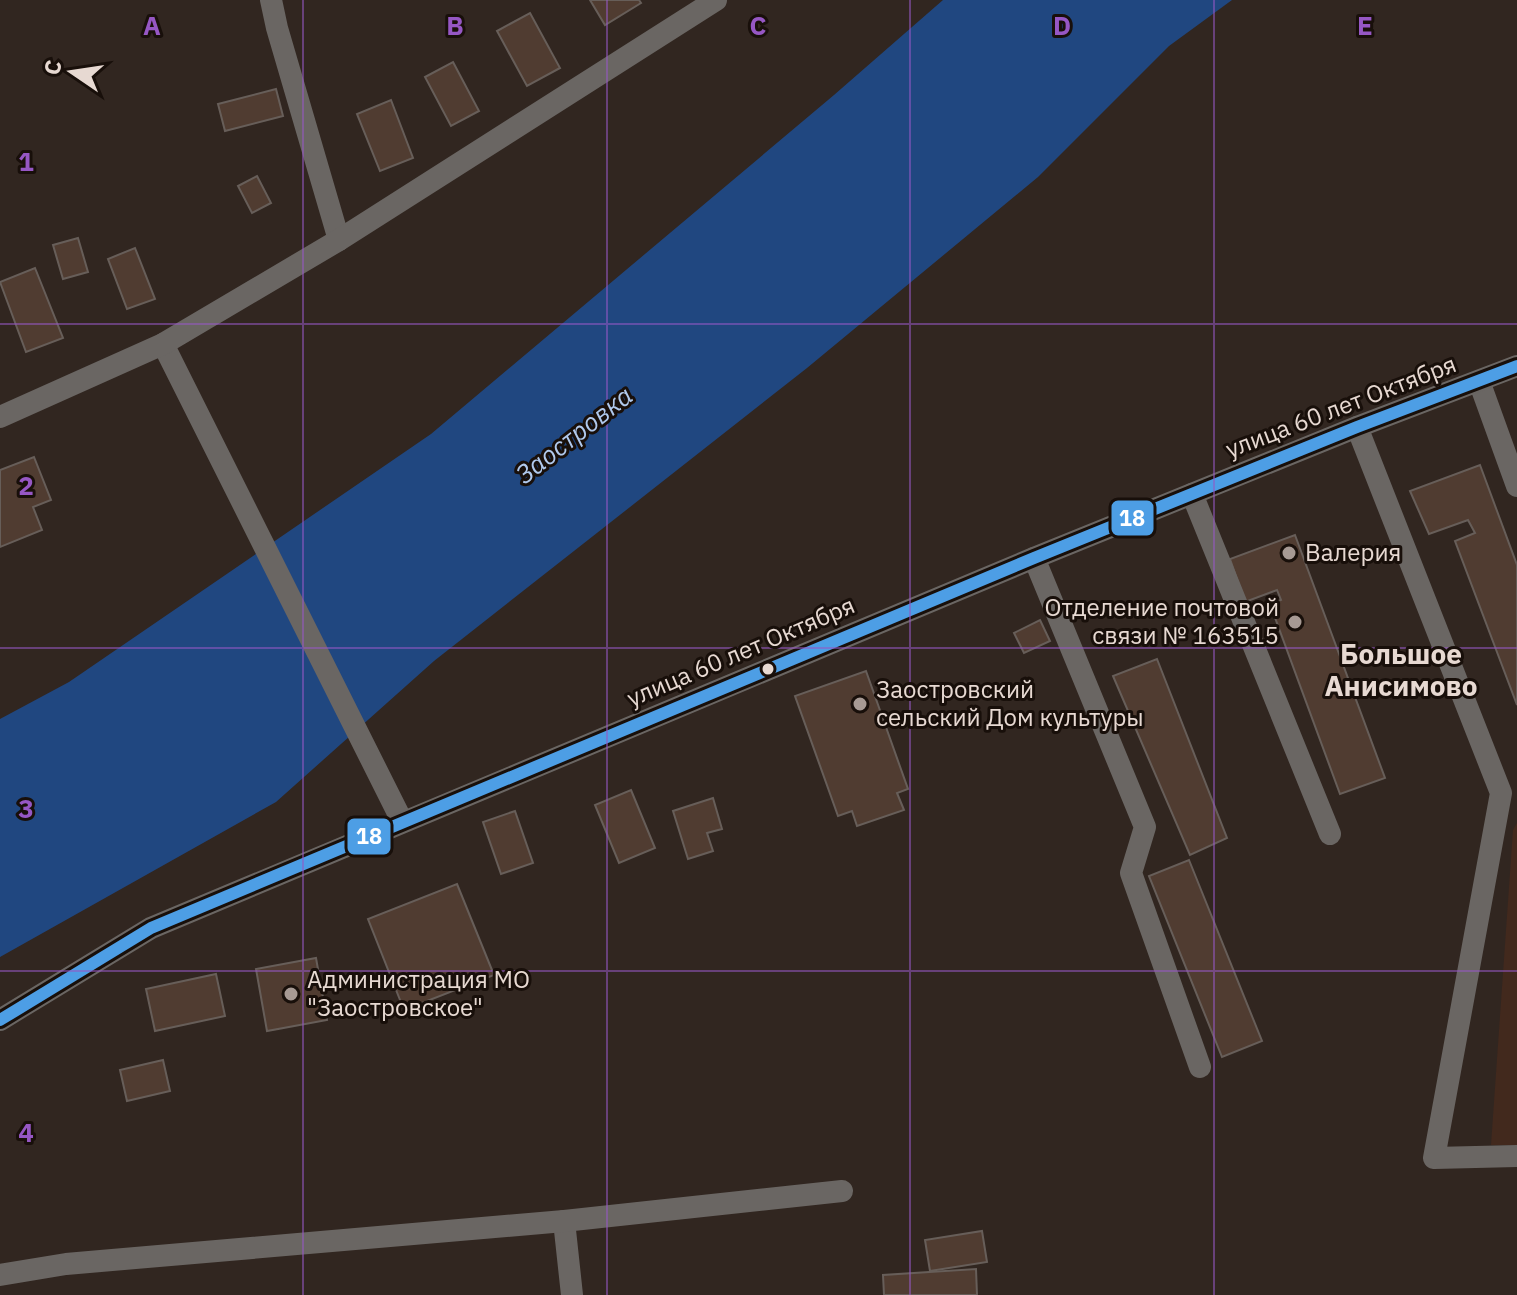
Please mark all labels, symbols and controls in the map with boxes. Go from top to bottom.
text: A [143,8,161,42]
text: B [446,8,464,42]
text: C [750,8,767,42]
text: D [1053,8,1071,42]
text: E [1357,8,1373,42]
north arrow [32,32,112,112]
text: С [36,57,68,78]
text: 1 [18,144,34,178]
street label: улица 60 лет Октября [1221,347,1461,465]
water label: Заостровка [508,378,639,491]
text: 2 [18,468,34,502]
line badge: 18 [1110,499,1155,537]
text: 18 [1119,503,1145,532]
place label: Валерия [1305,536,1401,568]
marker: Валерия [1280,544,1298,562]
street label: улица 60 лет Октября [622,589,859,714]
place label: Отделение почтовой связи № 163515 [1044,591,1279,651]
marker: Отделение почтовой связи № 163515 [1286,613,1304,631]
district label: Большое Анисимово [1324,635,1478,704]
unlabelled marker [760,661,776,677]
place label: Заостровский сельский Дом культуры [876,673,1144,733]
marker: Заостровский сельский Дом культуры [851,695,869,713]
text: 3 [18,791,34,825]
line badge: 18 [346,817,392,856]
text: 18 [356,821,382,850]
place label: Администрация МО "Заостровское" [307,963,530,1023]
marker: Администрация МО "Заостровское" [282,985,300,1003]
text: 4 [18,1115,34,1149]

